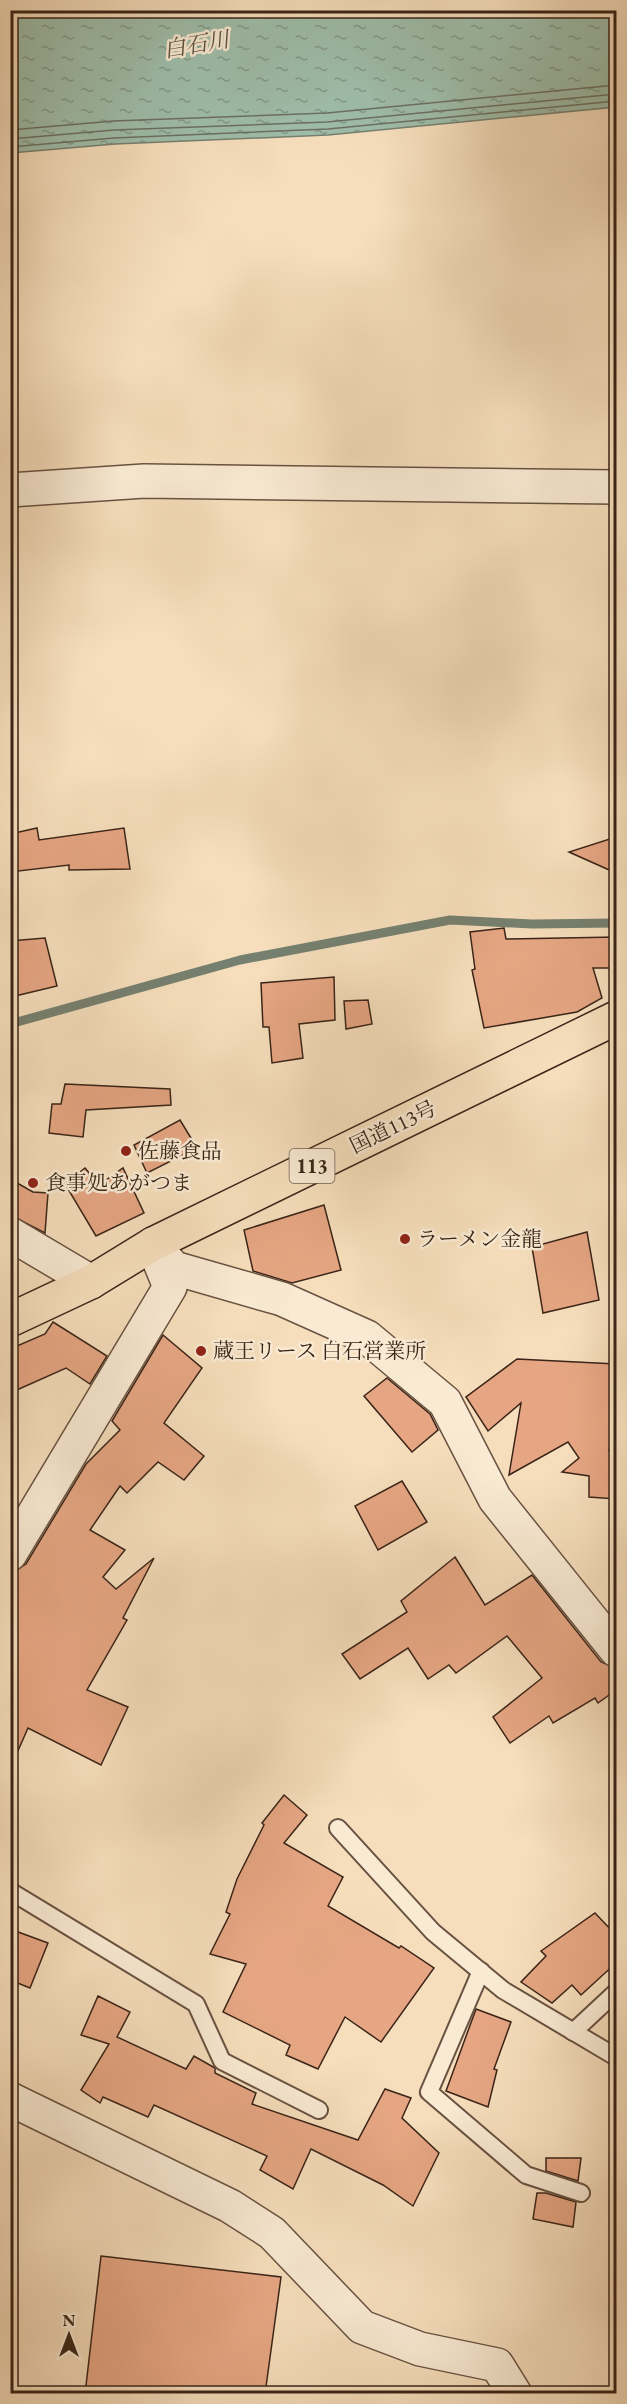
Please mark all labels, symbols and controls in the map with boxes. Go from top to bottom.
water label: 白石川 [161,24,233,65]
street label: 国道113号 [345,1094,441,1159]
place label: 佐藤食品 [138,1137,222,1164]
marker: 佐藤食品 [119,1144,133,1158]
road number: 113 [290,1149,334,1183]
place label: 食事処あがつま [45,1169,192,1196]
marker: 食事処あがつま [26,1176,40,1190]
place label: ラーメン金龍 [417,1225,542,1252]
marker: ラーメン金龍 [398,1232,412,1246]
place label: 蔵王リース 白石営業所 [213,1337,426,1364]
marker: 蔵王リース 白石営業所 [194,1344,208,1358]
north arrow [39,2305,99,2365]
text: N [63,2310,76,2331]

